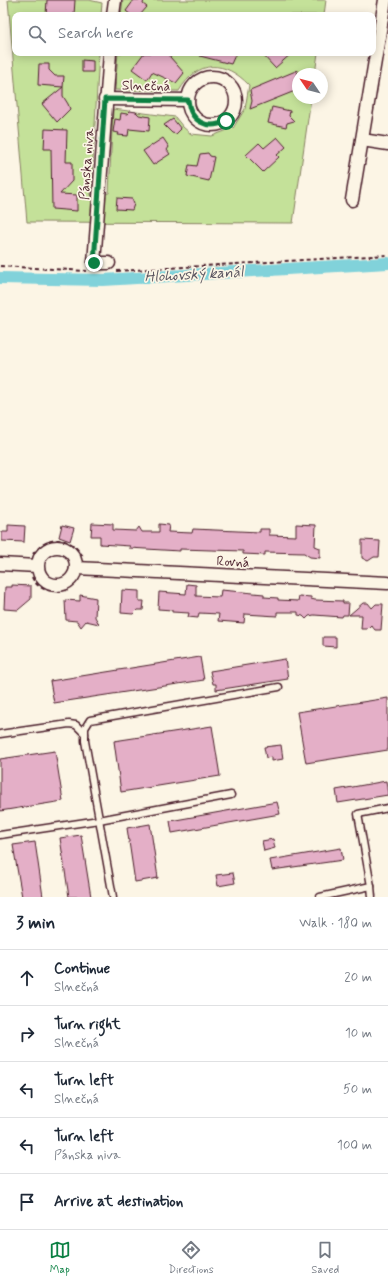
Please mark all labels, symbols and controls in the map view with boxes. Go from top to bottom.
search box [12,12,376,56]
icon: search [26,23,48,45]
text: Search here [58,24,134,44]
north arrow [292,68,328,104]
street label: Slnečná [122,77,170,95]
route start [217,112,235,130]
street label: Pánska niva [76,127,99,201]
route end [85,254,103,272]
water label: Hlohovský kanál [144,262,245,288]
street label: Rovná [216,552,250,572]
text: 3 min [16,912,55,934]
text: Walk · 180 m [299,915,372,932]
text: Continue [54,959,110,979]
icon: ahead [16,967,38,989]
text: 20 m [344,969,372,986]
text: Slnečná [54,979,99,996]
text: Turn right [54,1015,121,1035]
icon: right [16,1023,38,1045]
text: 10 m [345,1025,372,1042]
text: Slnečná [54,1035,99,1052]
text: Turn left [54,1071,114,1091]
icon: left [16,1079,38,1101]
text: 50 m [343,1081,372,1098]
text: Slnečná [54,1091,99,1108]
text: Turn left [54,1127,114,1147]
icon: left [16,1135,38,1157]
text: 100 m [337,1137,372,1154]
text: Pánska niva [54,1147,121,1164]
icon: arrive [16,1191,38,1213]
text: Arrive at destination [54,1192,183,1212]
tab: Map [49,1239,71,1277]
tab: Directions [168,1239,214,1277]
tab: Saved [311,1239,339,1277]

